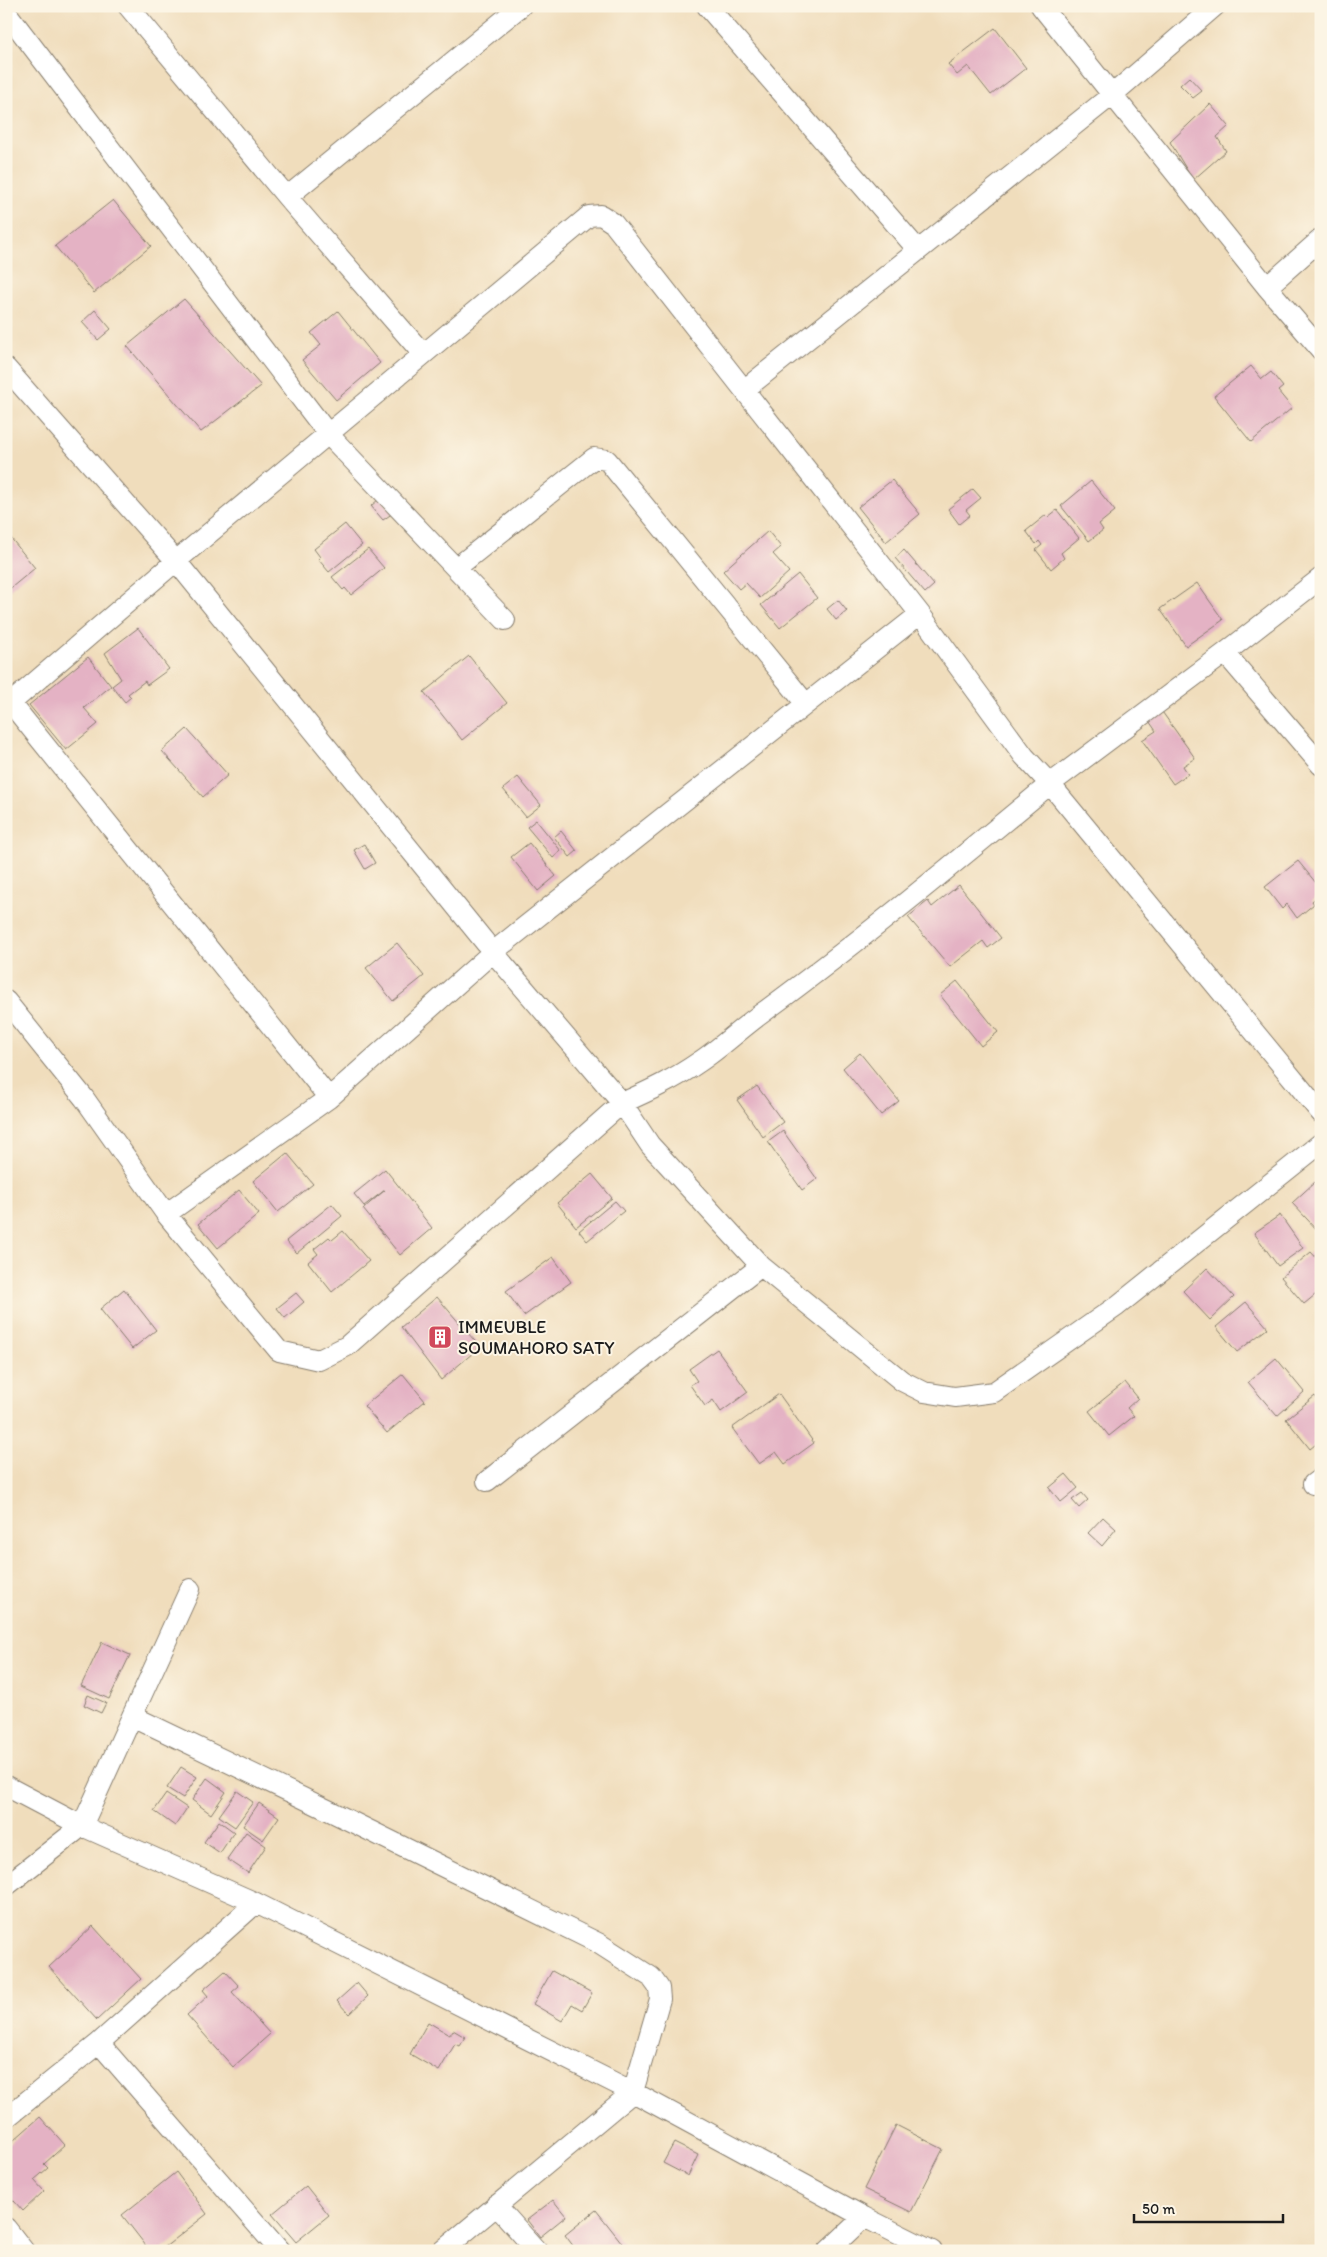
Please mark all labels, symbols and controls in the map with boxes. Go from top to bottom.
place label: IMMEUBLE SOUMAHORO SATY [458,1316,615,1359]
building icon: IMMEUBLE SOUMAHORO SATY [427,1324,453,1350]
scale bar [1134,2192,1283,2224]
text: 50 m [1142,2200,1175,2218]

